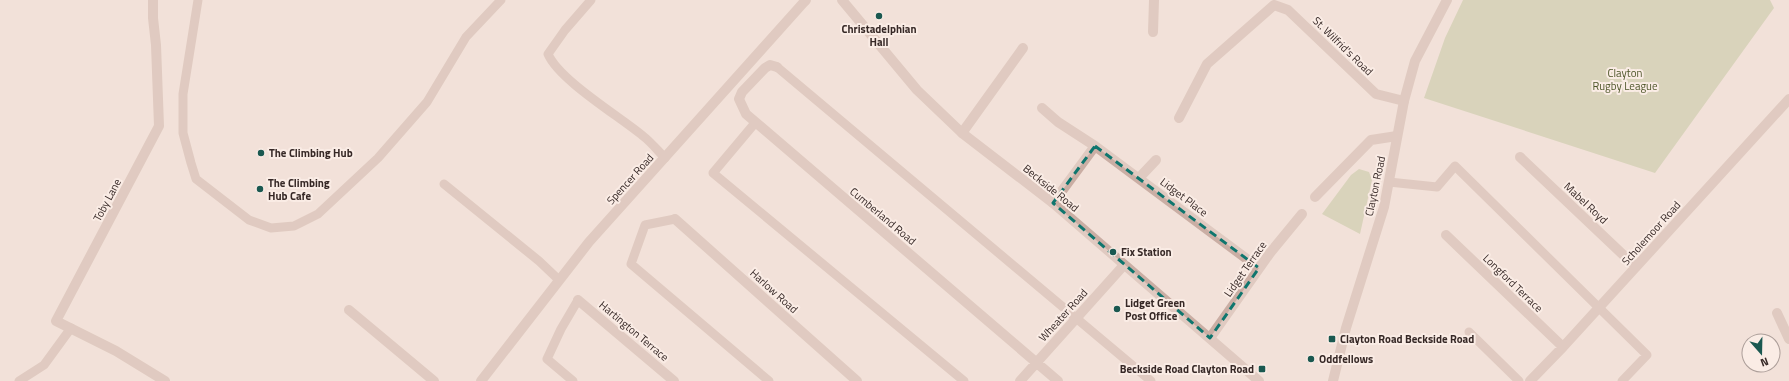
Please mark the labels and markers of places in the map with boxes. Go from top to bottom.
marker: Christadelphian Hall [874,11,884,21]
place label: Christadelphian Hall [841,21,917,50]
place label: The Climbing Hub [269,145,353,161]
marker: The Climbing Hub [256,148,266,158]
place label: The Climbing Hub Cafe [268,175,330,204]
marker: The Climbing Hub Cafe [255,184,265,194]
place label: Fix Station [1121,244,1172,260]
marker: Fix Station [1108,247,1118,257]
place label: Lidget Green Post Office [1125,295,1185,324]
marker: Lidget Green Post Office [1112,304,1122,314]
place label: Clayton Road Beckside Road [1340,331,1474,347]
marker: Clayton Road Beckside Road [1327,334,1337,344]
place label: Oddfellows [1319,351,1373,367]
marker: Oddfellows [1306,354,1316,364]
place label: Beckside Road Clayton Road [1120,361,1254,377]
marker: Beckside Road Clayton Road [1257,364,1267,374]

